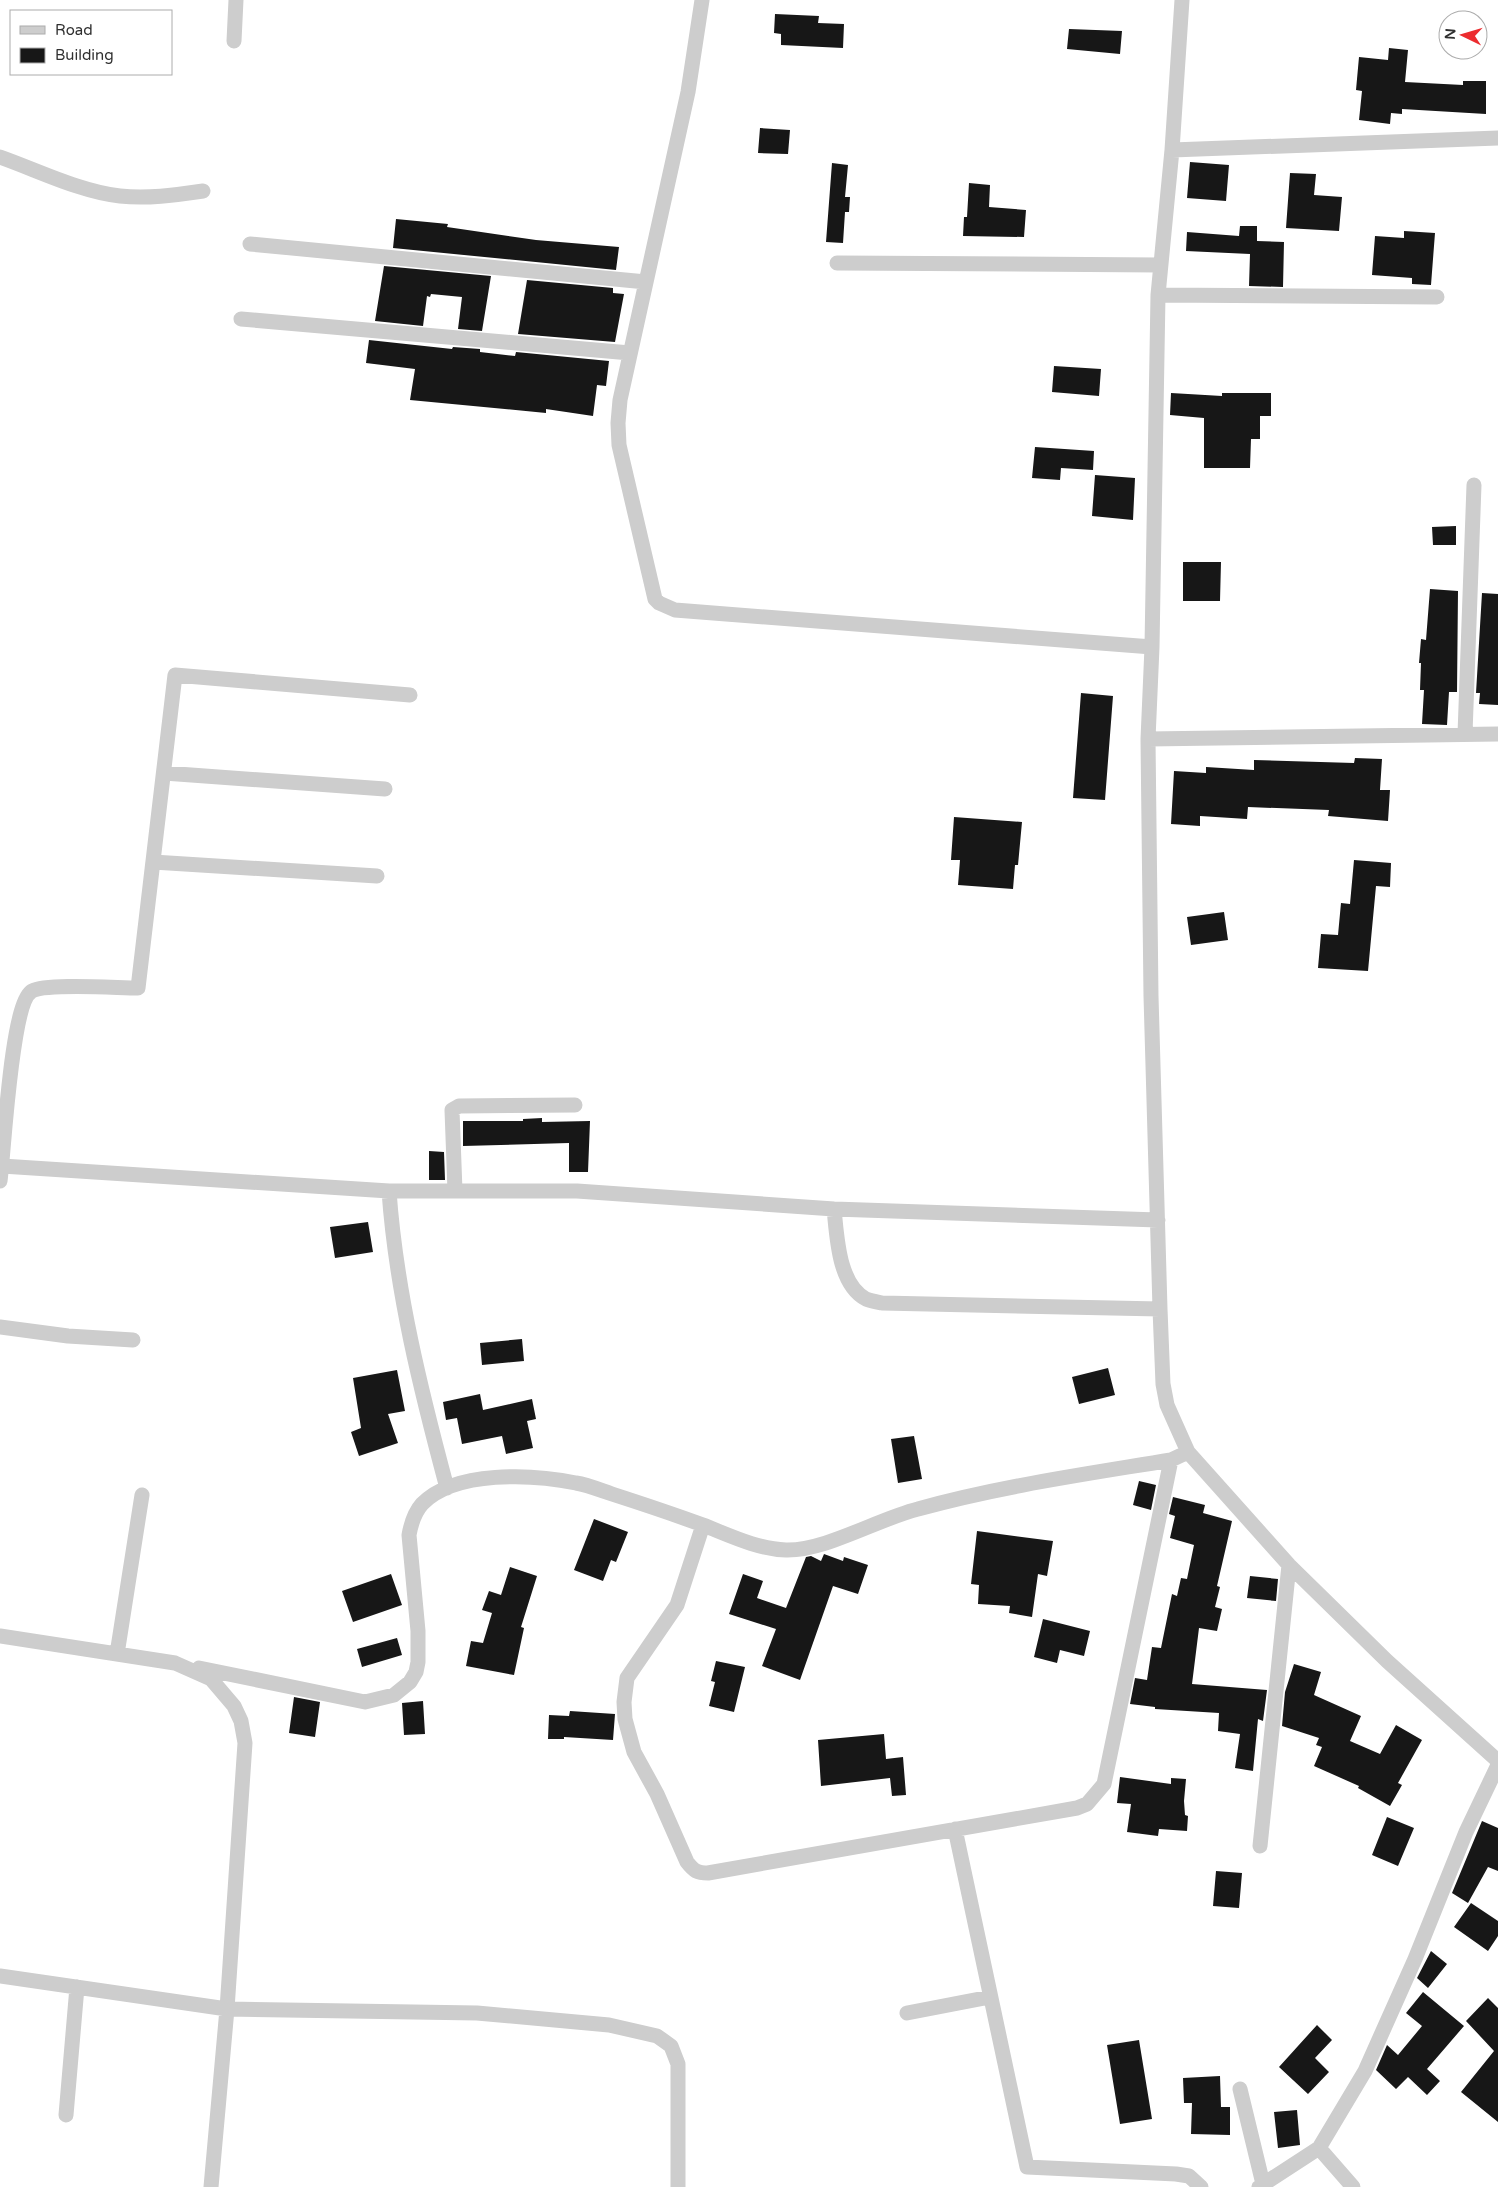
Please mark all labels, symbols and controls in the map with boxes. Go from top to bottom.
legend [10,10,172,75]
north arrow [1438,10,1488,60]
text: Road [55,21,93,39]
text: N [1442,28,1460,40]
text: Building [55,46,114,64]

